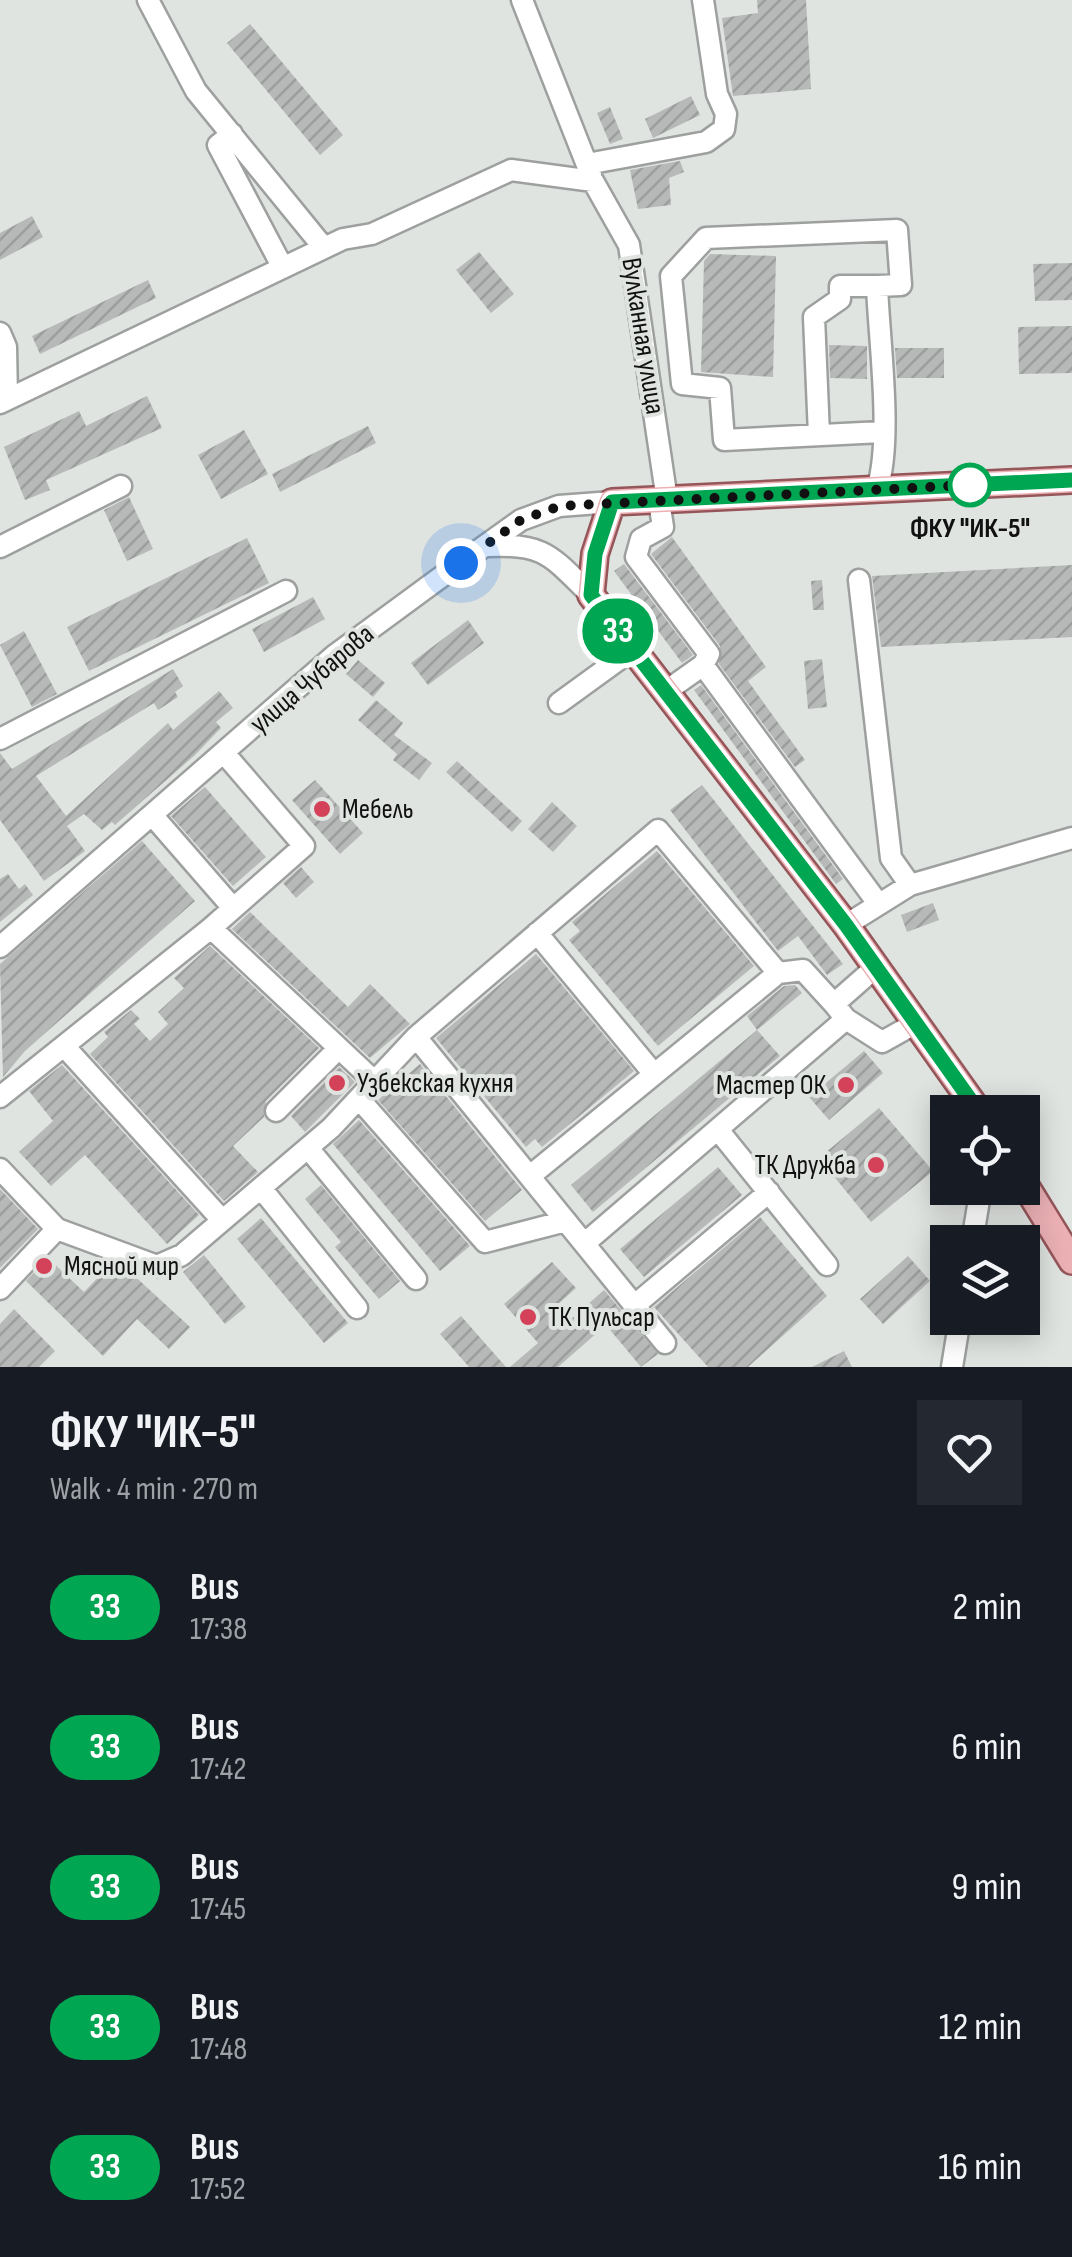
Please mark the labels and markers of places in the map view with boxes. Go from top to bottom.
marker: ФКУ "ИК-5" [949,464,991,506]
place label: ФКУ "ИК-5" [910,512,1030,545]
place label: Мебель [342,793,414,826]
marker: Мебель [311,798,333,820]
place label: Узбекская кухня [357,1067,514,1100]
place label: Мастер ОК [716,1069,826,1102]
marker: Узбекская кухня [326,1072,348,1094]
marker: Мастер ОК [835,1074,857,1096]
place label: ТК Дружба [755,1149,856,1182]
marker: ТК Дружба [865,1154,887,1176]
place label: Мясной мир [64,1250,179,1283]
marker: Мясной мир [33,1255,55,1277]
place label: ТК Пульсар [548,1301,655,1334]
marker: ТК Пульсар [517,1306,539,1328]

